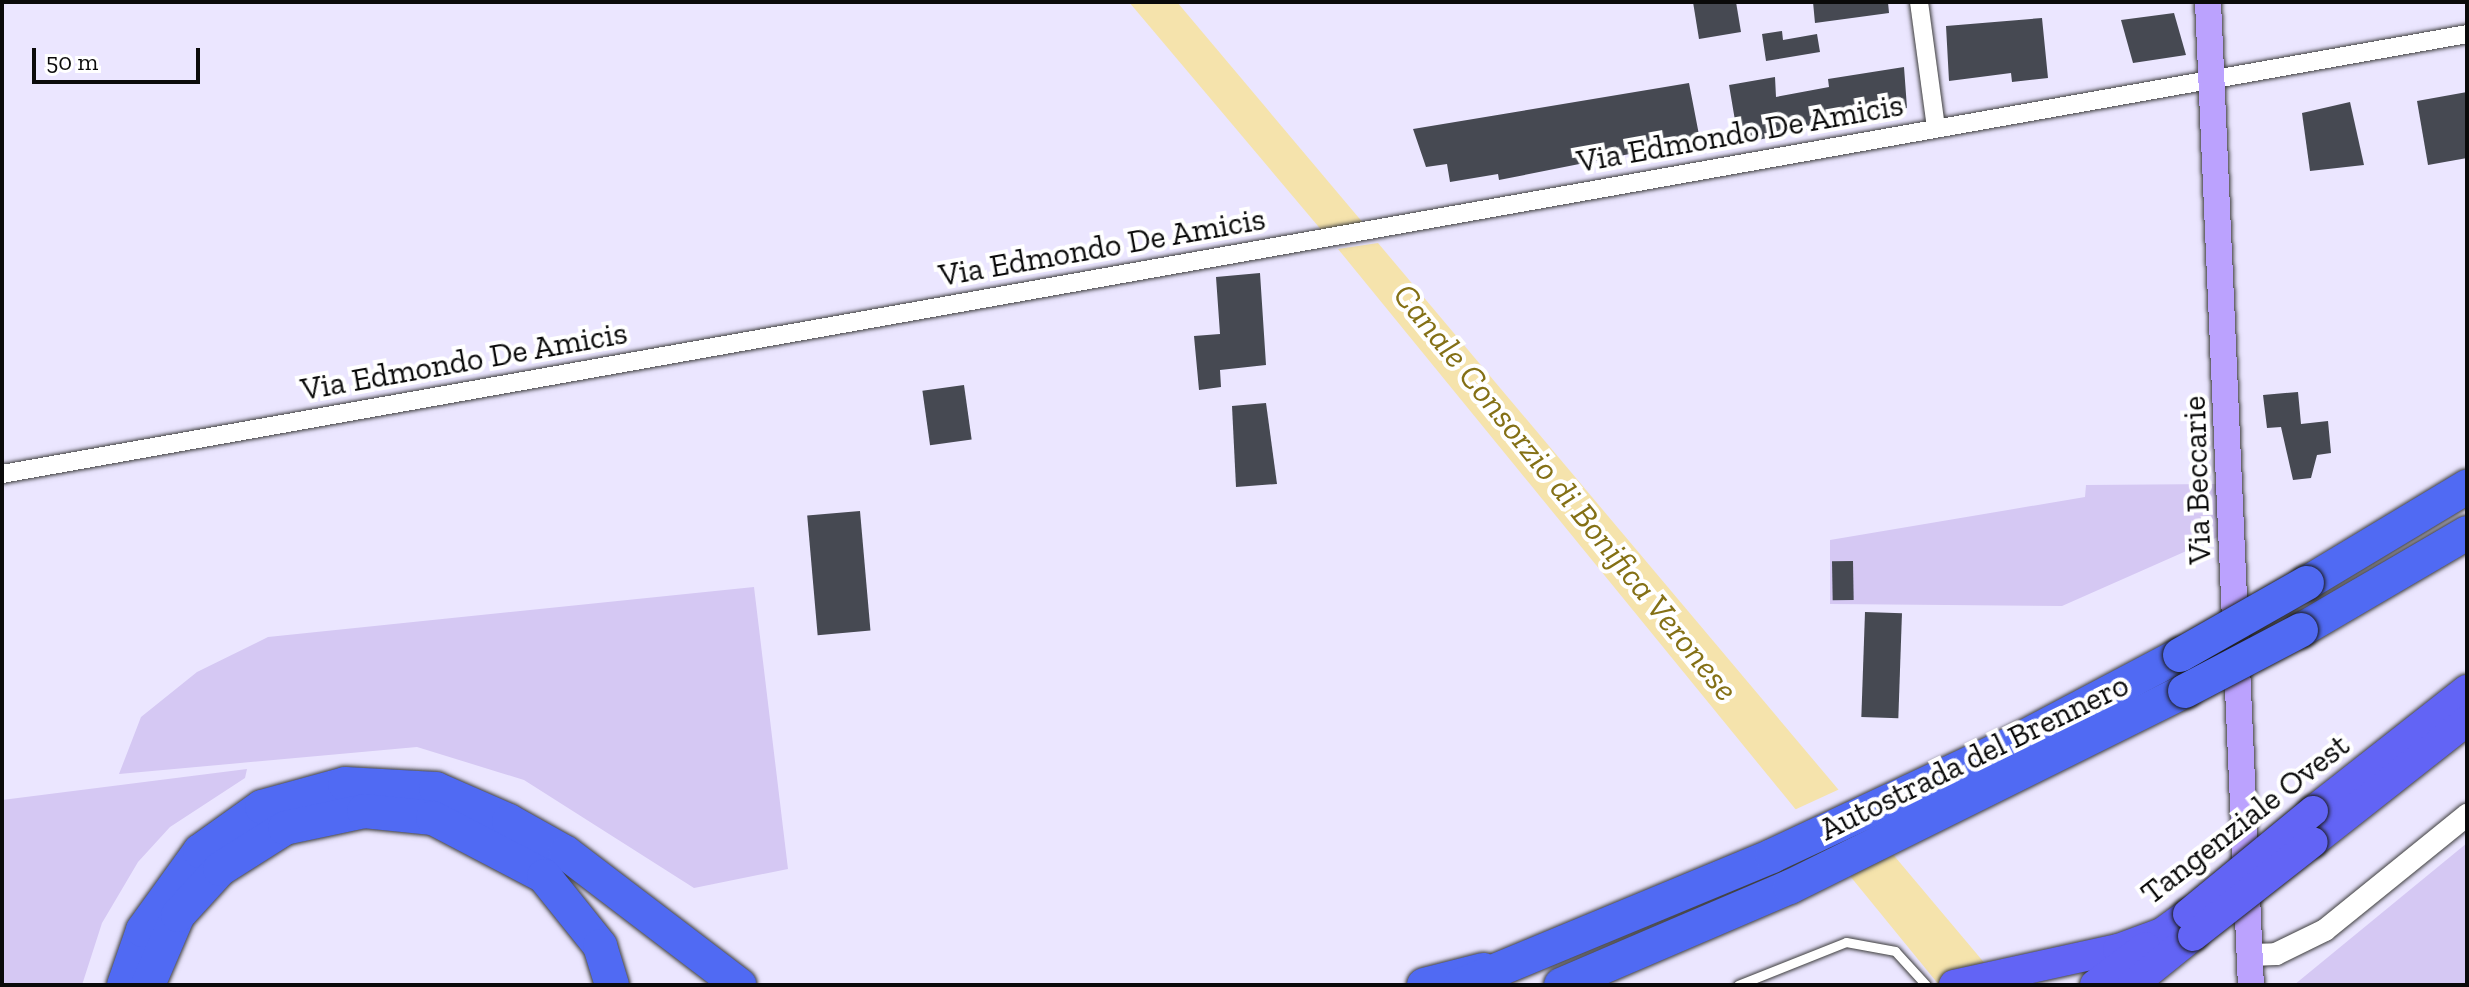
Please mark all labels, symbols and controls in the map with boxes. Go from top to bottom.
scale bar [36,32,204,82]
text: 50 m [46,47,98,76]
street label: Via Edmondo De Amicis [1573,85,1907,181]
street label: Via Edmondo De Amicis [935,199,1269,295]
water label: Canale Consorzio di Bonifica Veronese [1385,275,1747,709]
street label: Via Edmondo De Amicis [297,313,631,409]
street label: Via Beccarie [2175,395,2219,565]
street label: Autostrada del Brennero [1813,665,2135,849]
street label: Tangenziale Ovest [2133,726,2357,912]

